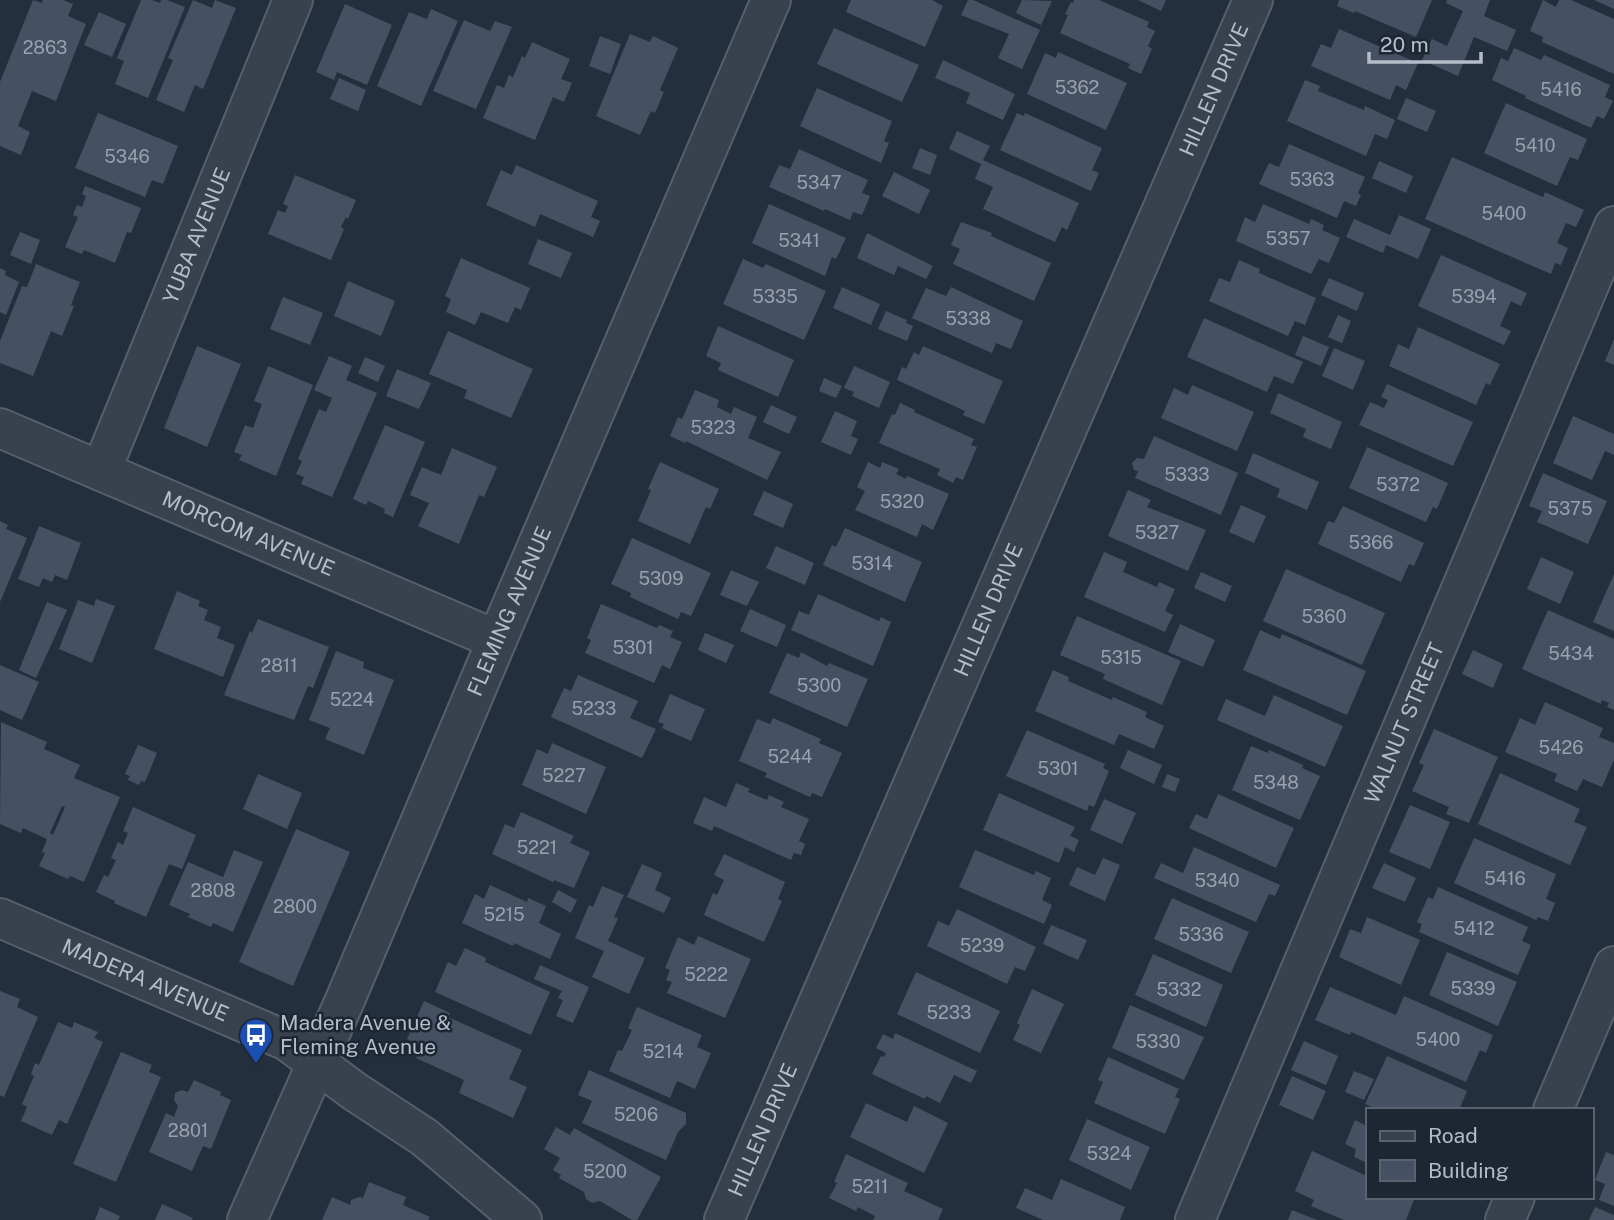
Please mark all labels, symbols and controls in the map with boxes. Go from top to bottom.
street label: HILLEN DRIVE [1174,19,1253,160]
scale bar [1369,21,1481,65]
text: 20 m [1380,32,1429,57]
house number: 2863 [23,37,67,58]
house number: 5362 [1055,77,1099,98]
house number: 5416 [1540,79,1582,100]
house number: 5410 [1514,135,1556,156]
house number: 5346 [104,146,150,167]
street label: YUBA AVENUE [158,164,235,307]
house number: 5363 [1289,169,1335,190]
house number: 5347 [797,172,841,193]
house number: 5400 [1482,203,1526,224]
house number: 5357 [1265,228,1311,249]
house number: 5341 [778,230,820,251]
house number: 5335 [752,286,798,307]
house number: 5394 [1451,286,1497,307]
house number: 5338 [945,308,991,329]
house number: 5323 [691,417,735,438]
house number: 5333 [1164,464,1210,485]
house number: 5372 [1376,474,1420,495]
street label: MORCOM AVENUE [159,486,339,581]
house number: 5320 [880,491,924,512]
house number: 5375 [1548,498,1592,519]
street label: FLEMING AVENUE [462,522,556,700]
house number: 5327 [1135,522,1179,543]
house number: 5366 [1348,532,1394,553]
street label: HILLEN DRIVE [948,539,1028,680]
house number: 5314 [851,553,893,574]
house number: 5309 [639,568,683,589]
house number: 5360 [1302,606,1346,627]
house number: 5301 [612,637,654,658]
street label: WALNUT STREET [1359,639,1449,807]
house number: 5434 [1548,643,1594,664]
house number: 5315 [1100,647,1142,668]
house number: 2811 [260,655,298,676]
house number: 5300 [797,675,841,696]
house number: 5224 [330,689,374,710]
house number: 5233 [572,698,616,719]
house number: 5426 [1539,737,1583,758]
house number: 5244 [768,746,812,767]
house number: 5301 [1037,758,1079,779]
house number: 5227 [542,765,586,786]
house number: 5348 [1253,772,1299,793]
house number: 5221 [517,837,557,858]
house number: 5416 [1484,868,1526,889]
house number: 5340 [1194,870,1240,891]
house number: 2808 [191,880,235,901]
house number: 2800 [273,896,317,917]
house number: 5215 [483,904,525,925]
house number: 5412 [1454,918,1494,939]
house number: 5336 [1178,924,1224,945]
street label: MADERA AVENUE [58,933,233,1027]
house number: 5239 [960,935,1004,956]
house number: 5222 [684,964,728,985]
house number: 5339 [1450,978,1496,999]
house number: 5332 [1157,979,1201,1000]
house number: 5233 [927,1002,971,1023]
place label: Madera Avenue & Fleming Avenue [280,1010,451,1059]
bus stop icon: Madera Avenue & Fleming Avenue [237,1016,275,1065]
house number: 5400 [1416,1029,1460,1050]
house number: 5330 [1136,1031,1181,1052]
house number: 5214 [643,1041,683,1062]
street label: HILLEN DRIVE [723,1060,802,1200]
house number: 5206 [614,1104,658,1125]
legend [1366,1108,1593,1199]
house number: 2801 [168,1120,208,1141]
text: Road [1428,1123,1478,1148]
house number: 5324 [1087,1143,1131,1164]
text: Building [1428,1158,1509,1183]
house number: 5200 [583,1161,627,1182]
house number: 5211 [852,1176,888,1197]

